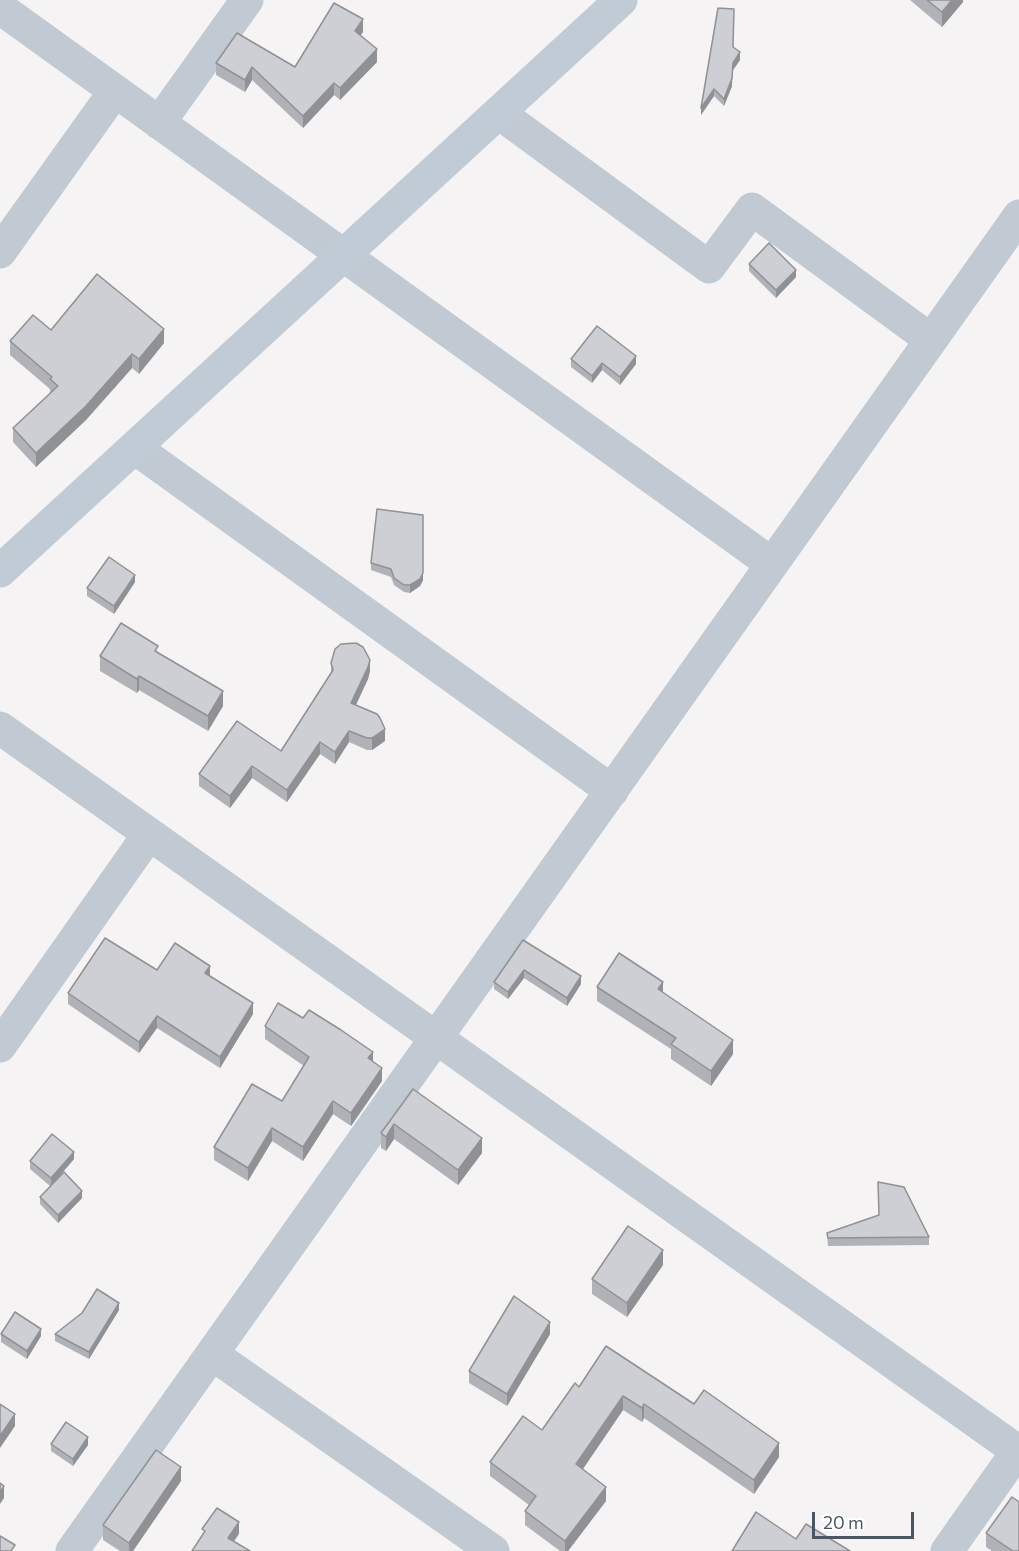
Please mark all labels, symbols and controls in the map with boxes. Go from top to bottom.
scale bar [815,1500,917,1538]
text: 20 m [823,1511,864,1533]

